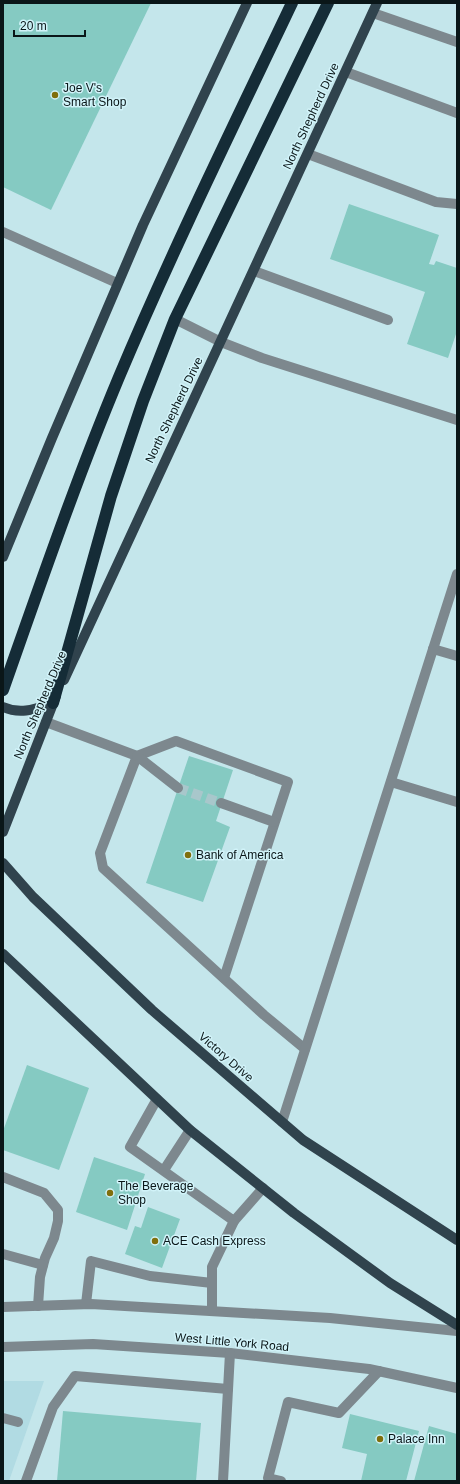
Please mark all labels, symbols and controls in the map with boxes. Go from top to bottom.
scale bar [14,12,85,38]
text: 20 m [20,19,47,33]
street label: North Shepherd Drive [280,60,342,172]
place label: Joe V's Smart Shop [63,81,127,109]
marker: Joe V's Smart Shop [50,90,60,100]
street label: North Shepherd Drive [142,354,206,465]
street label: North Shepherd Drive [11,649,69,761]
place label: Bank of America [196,848,284,862]
marker: Bank of America [183,850,193,860]
street label: Victory Drive [196,1029,256,1085]
place label: The Beverage Shop [118,1179,194,1207]
marker: The Beverage Shop [105,1188,115,1198]
place label: ACE Cash Express [163,1234,266,1248]
marker: ACE Cash Express [150,1236,160,1246]
street label: West Little York Road [174,1330,290,1354]
place label: Palace Inn [388,1432,445,1446]
marker: Palace Inn [375,1434,385,1444]

